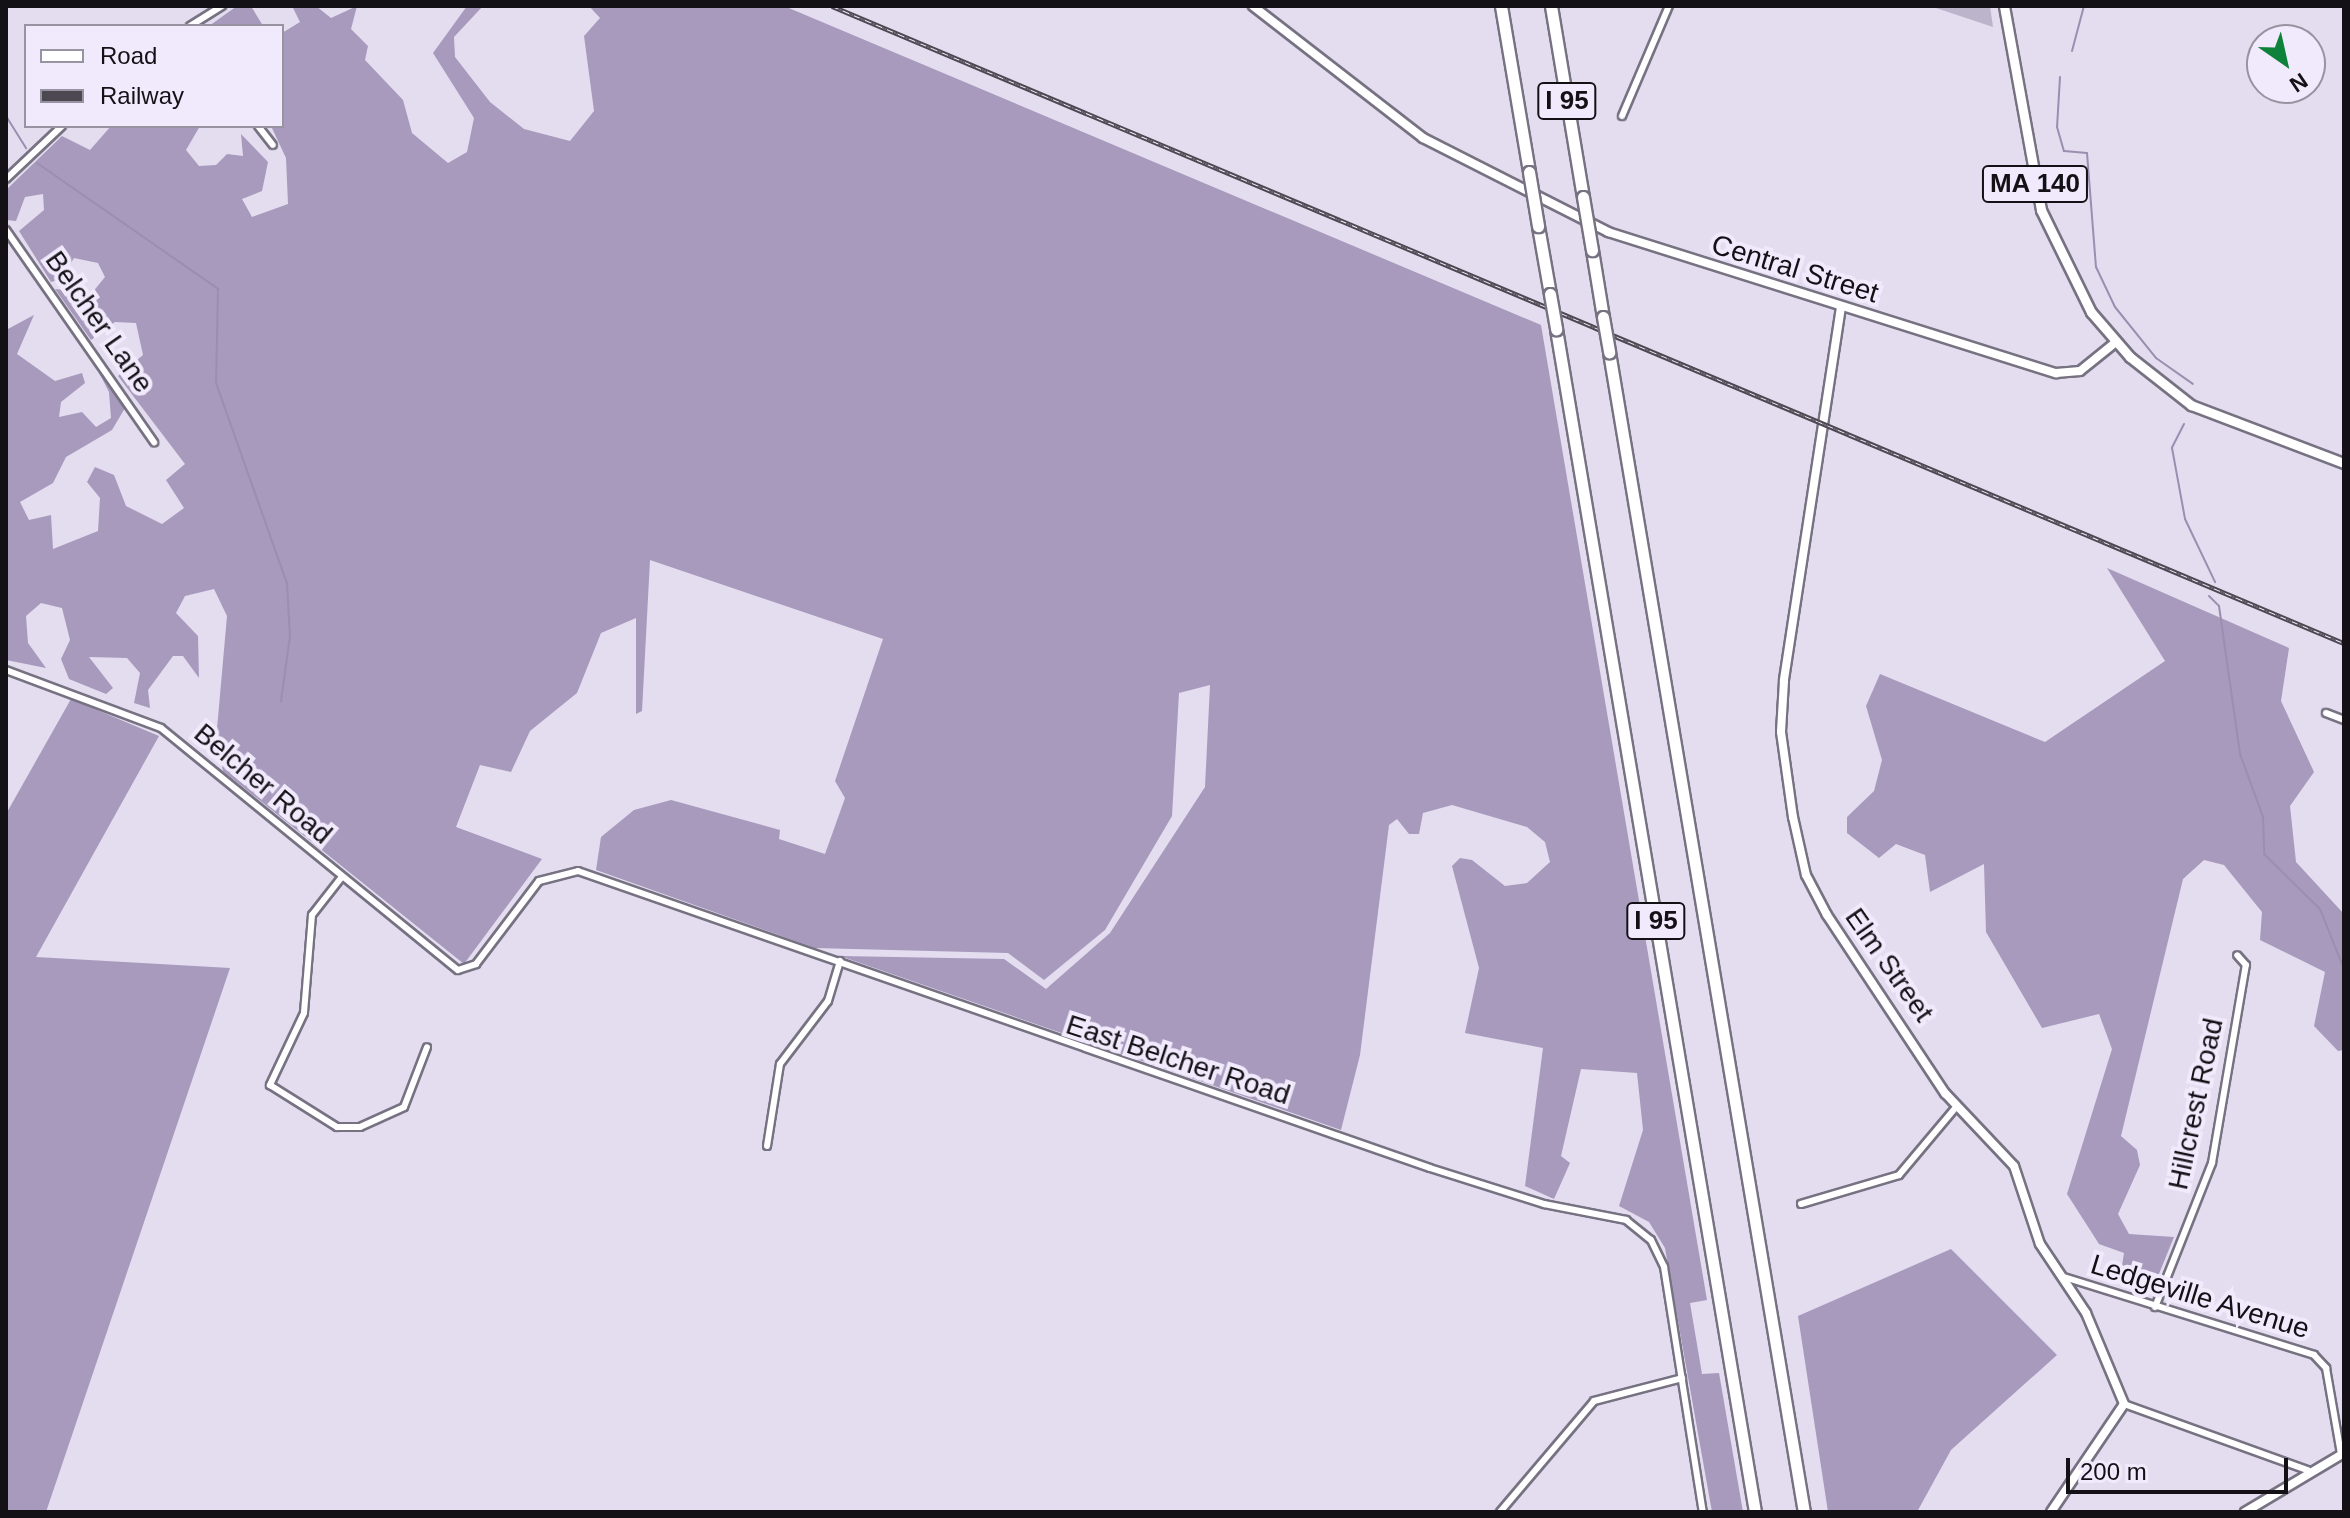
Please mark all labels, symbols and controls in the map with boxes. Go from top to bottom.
legend [24,24,284,128]
north arrow [2246,24,2326,104]
text: Road [100,42,157,69]
text: N [2285,68,2312,97]
road number: I 95 [1537,79,1597,123]
text: Railway [100,82,184,109]
road number: MA 140 [1981,162,2089,206]
street label: Central Street [1707,228,1883,310]
street label: Belcher Lane [38,245,160,399]
street label: Belcher Road [187,717,339,851]
road number: I 95 [1626,899,1686,943]
street label: Elm Street [1838,902,1940,1028]
street label: East Belcher Road [1062,1008,1294,1112]
street label: Hillcrest Road [2161,1015,2231,1193]
street label: Ledgeville Avenue [2086,1248,2314,1346]
scale bar [2070,1442,2292,1492]
text: 200 m [2080,1458,2147,1485]

